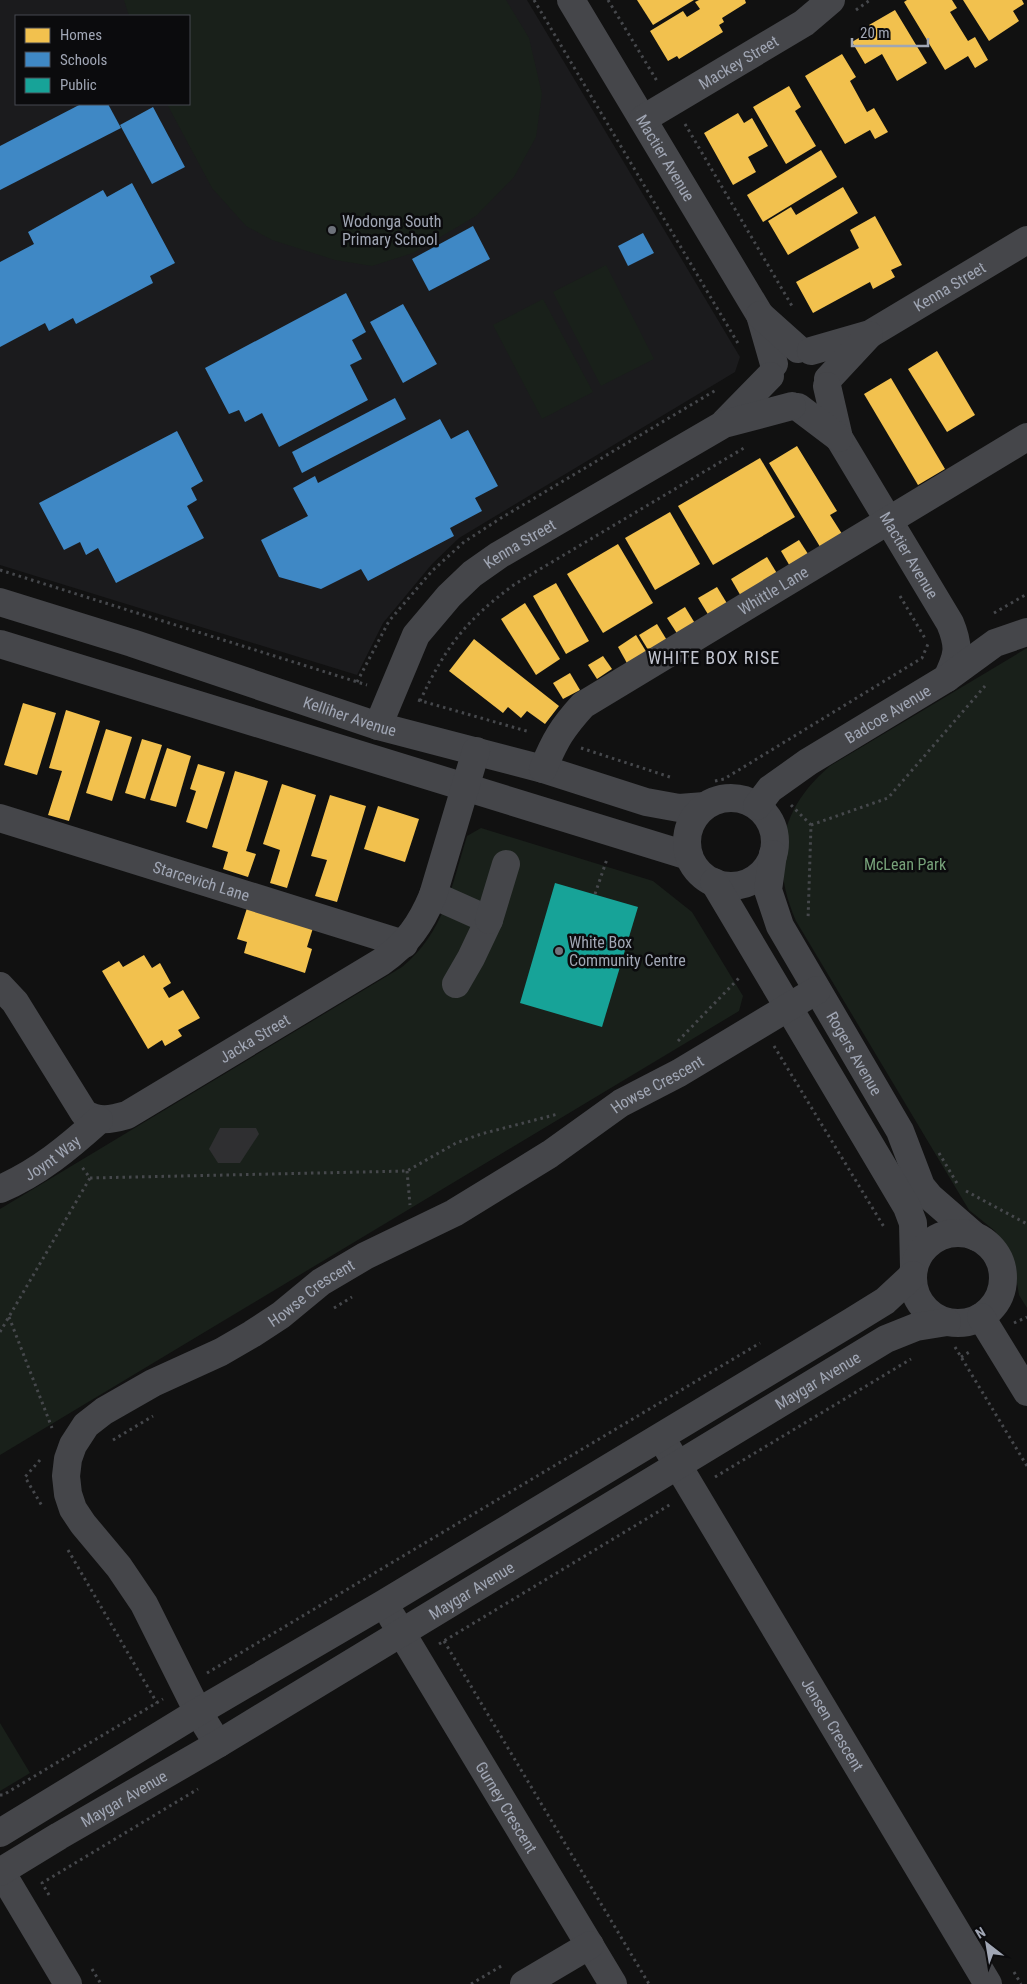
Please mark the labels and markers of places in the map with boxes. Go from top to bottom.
place label: Wodonga South Primary School [342,212,441,249]
marker: Wodonga South Primary School [326,224,338,236]
place label: White Box Community Centre [569,933,686,970]
marker: White Box Community Centre [553,945,565,957]

